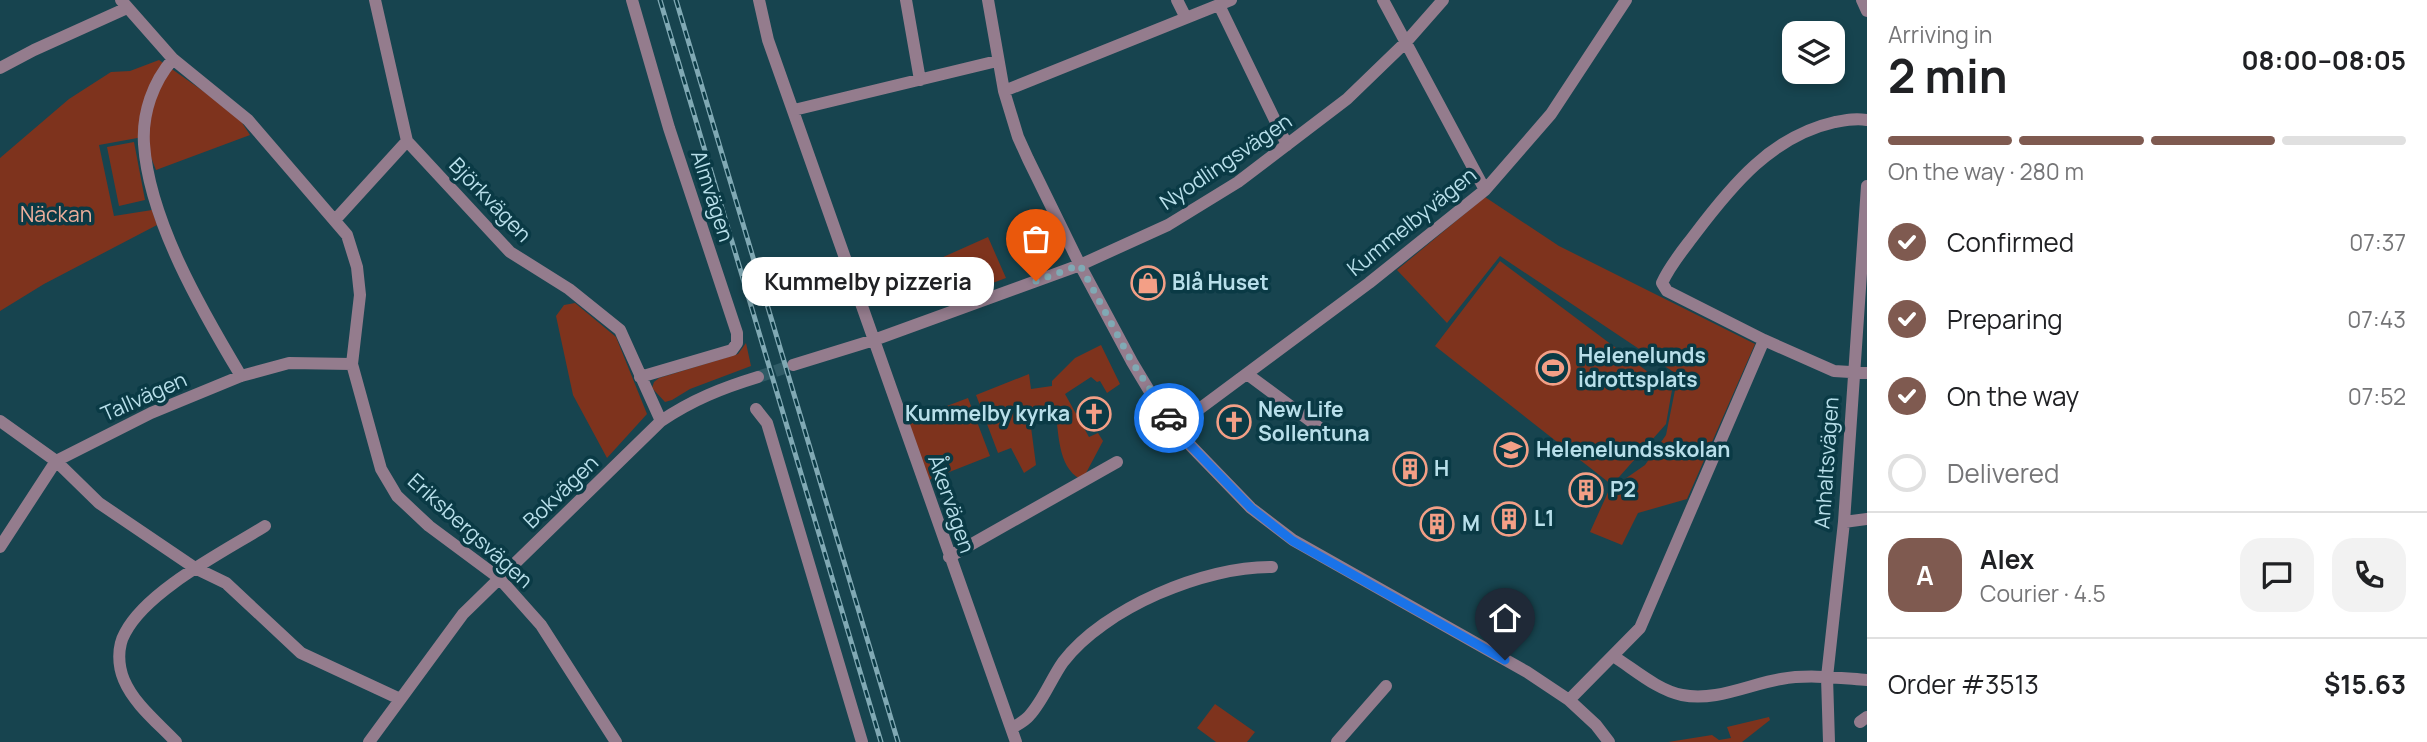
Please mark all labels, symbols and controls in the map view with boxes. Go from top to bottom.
text: Arriving in [1888,18,1993,50]
map controls [1782,21,1845,84]
button: layers [1782,21,1845,84]
text: 08:00–08:05 [2242,42,2406,78]
text: 2 min [1888,44,2008,107]
street label: Nyodlingsvägen [1154,107,1297,216]
street label: Almvägen [685,146,741,245]
street label: Björkvägen [443,151,538,248]
text: On the way · 280 m [1888,155,2084,187]
street label: Kummelbyvägen [1341,160,1482,282]
park label: Näckan [20,200,92,228]
pin [1006,209,1066,281]
icon: bag [1017,220,1055,258]
icon: check [1888,223,1926,261]
text: Confirmed [1947,224,2074,260]
text: 07:37 [2349,226,2406,258]
callout: Kummelby pizzeria [742,256,994,306]
shop icon: Blå Huset [1129,264,1167,302]
text: Kummelby pizzeria [764,265,972,297]
place label: Blå Huset [1172,268,1269,296]
icon: check [1888,300,1926,338]
text: Preparing [1947,301,2063,337]
text: 07:43 [2347,303,2406,335]
place label: Helenelunds idrottsplats [1578,341,1706,393]
sports icon: Helenelunds idrottsplats [1534,349,1572,387]
street label: Tallvägen [96,365,191,427]
icon: check [1888,377,1926,415]
text: On the way [1947,378,2079,414]
text: 07:52 [2348,380,2406,412]
courier [1134,383,1204,453]
church icon: Kummelby kyrka [1075,395,1113,433]
place label: New Life Sollentuna [1258,395,1370,447]
street label: Anhaltsvägen [1807,396,1845,530]
place label: Kummelby kyrka [905,399,1070,427]
icon: car [1150,399,1188,437]
church icon: New Life Sollentuna [1215,403,1253,441]
school or university icon: Helenelundsskolan [1492,431,1530,469]
place label: Helenelundsskolan [1536,435,1731,463]
street label: Bokvägen [517,448,604,534]
building icon: H [1391,450,1429,488]
street label: Åkervägen [922,451,982,556]
place label: H [1434,454,1449,482]
text: Delivered [1947,455,2059,491]
street label: Eriksbergsvägen [402,467,539,594]
building icon: P2 [1567,471,1605,509]
place label: P2 [1610,475,1636,503]
building icon: L1 [1490,500,1528,538]
place label: L1 [1534,504,1554,532]
building icon: M [1418,505,1456,543]
place label: M [1462,509,1480,537]
button: chat [2240,538,2314,612]
button: phone [2332,538,2406,612]
text: Alex [1980,541,2034,577]
text: A [1916,557,1934,593]
text: Courier · 4.5 [1980,577,2106,609]
pin [1475,588,1535,660]
icon: home [1486,599,1524,637]
text: Order #3513 [1888,666,2039,702]
text: $15.63 [2324,666,2406,702]

